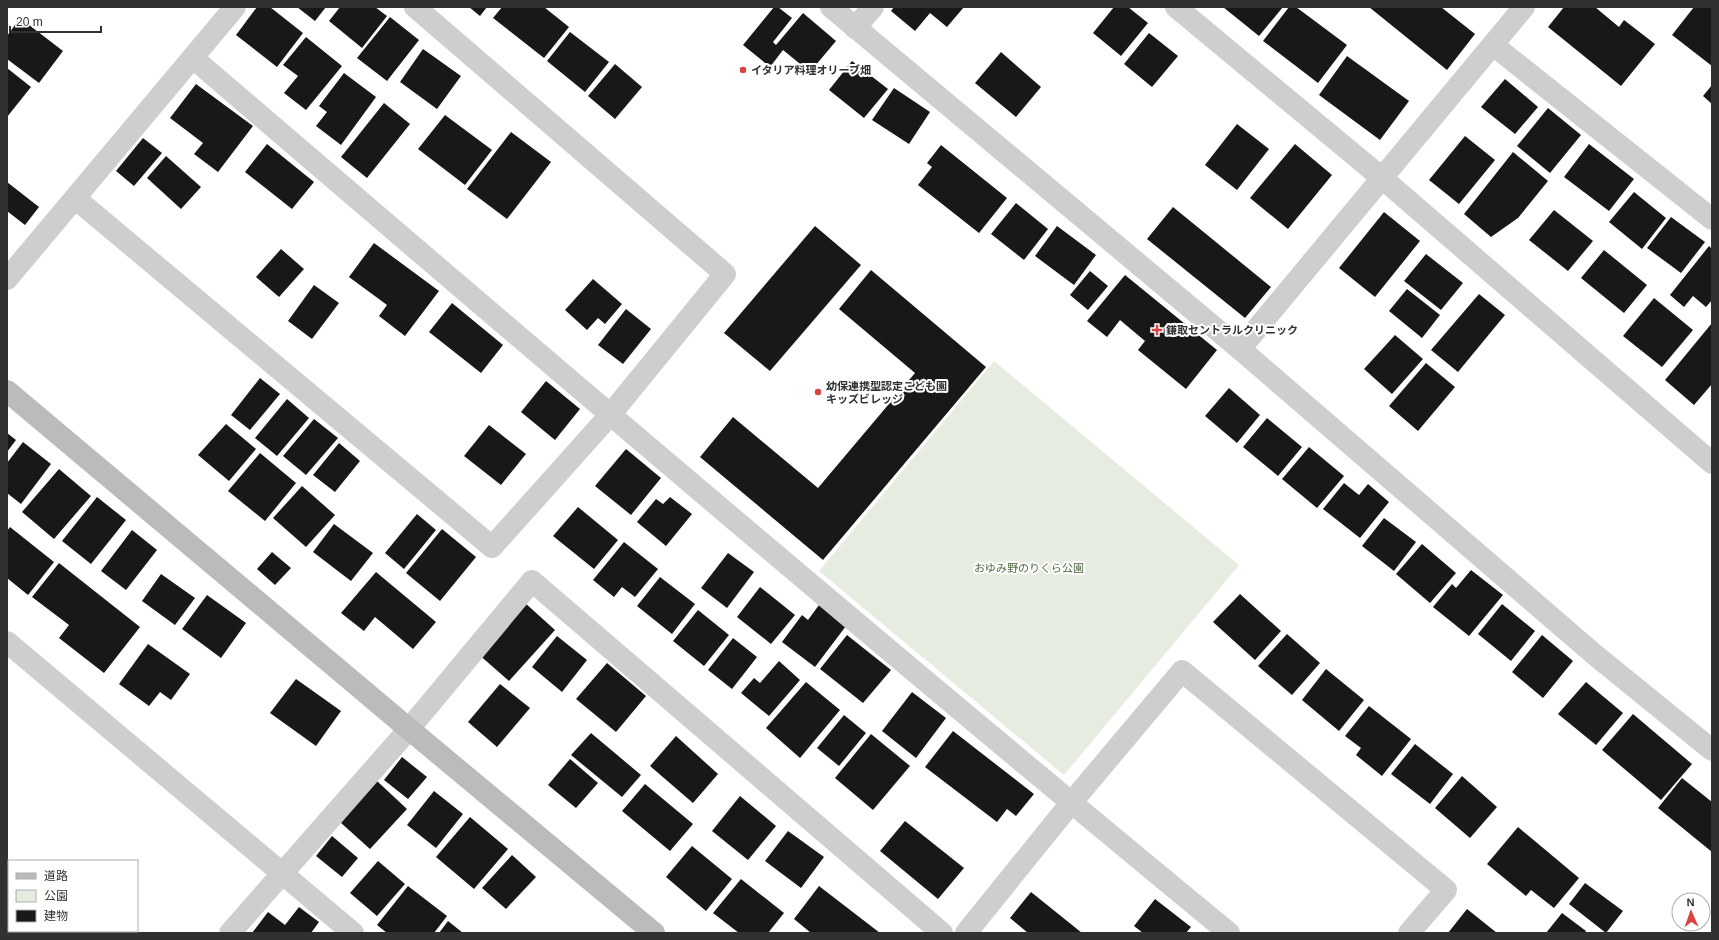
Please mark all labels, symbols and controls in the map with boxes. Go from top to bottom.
scale bar [10,8,101,34]
text: 20 m [16,15,43,29]
place label: イタリア料理オリーブ畑 [751,64,871,76]
marker: イタリア料理オリーブ畑 [738,65,748,75]
marker: 鎌取セントラルクリニック [1151,324,1163,336]
place label: 鎌取セントラルクリニック [1166,324,1298,336]
place label: 幼保連携型認定こども園 キッズビレッジ [826,380,947,405]
marker: 幼保連携型認定こども園 キッズビレッジ [813,387,823,397]
park label: おゆみ野のりくら公園 [974,562,1084,574]
legend [8,860,138,932]
text: 道路 [44,869,68,883]
text: 公園 [44,889,68,903]
north arrow [1671,892,1711,932]
text: N [1686,896,1695,908]
text: 建物 [44,909,68,923]

